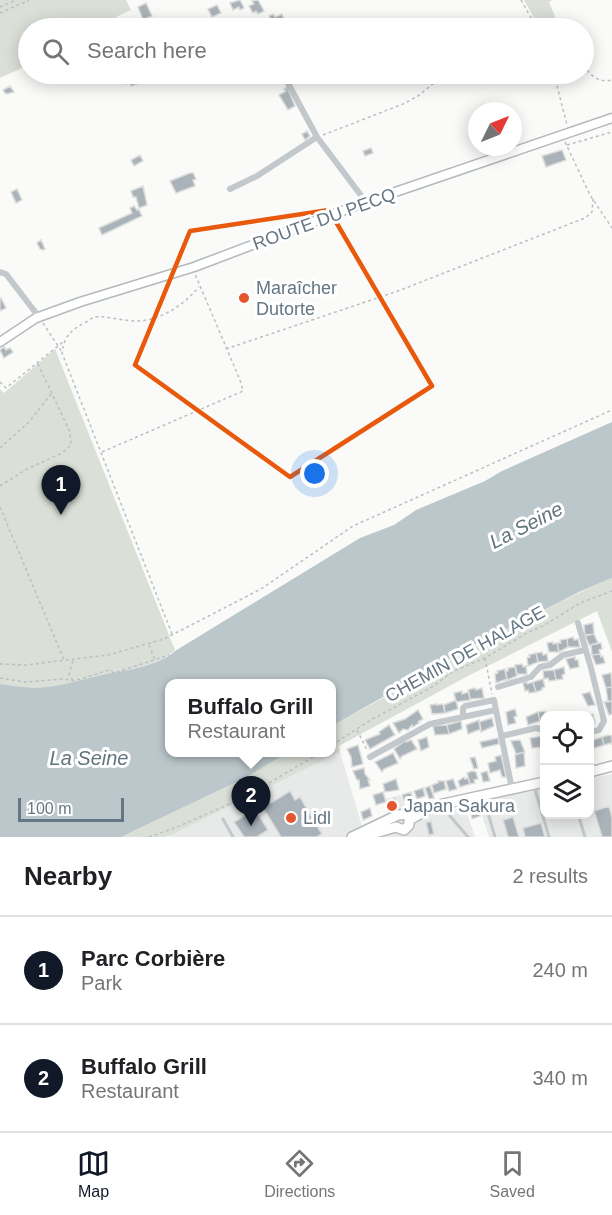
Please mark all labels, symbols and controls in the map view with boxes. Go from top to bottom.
search box [18,18,594,84]
icon: search [39,35,72,68]
text: Search here [87,38,207,63]
north arrow [468,102,522,156]
street label: ROUTE DU PECQ [250,184,398,254]
place label: Maraîcher Dutorte [256,278,337,319]
marker: Maraîcher Dutorte [237,291,251,305]
your location [300,459,329,488]
pin: 1 [42,466,80,515]
water label: La Seine [486,497,566,553]
street label: CHEMIN DE HALAGE [382,602,548,706]
popup [165,679,336,757]
text: Buffalo Grill [188,694,313,719]
map controls [540,711,594,819]
button: locate [540,711,594,765]
text: Restaurant [188,720,285,742]
water label: La Seine [50,747,128,769]
button: layers [540,765,594,819]
pin: 2 [232,776,270,826]
scale bar [18,795,124,822]
place label: Japan Sakura [404,796,516,816]
marker: Japan Sakura [385,799,399,813]
text: 100 m [27,800,71,817]
place label: Lidl [303,808,331,828]
marker: Lidl [284,811,298,825]
text: Nearby [24,861,112,891]
text: 2 results [512,865,588,887]
text: Parc Corbière [81,946,225,971]
text: 1 [38,959,49,981]
text: 240 m [532,959,588,981]
text: Park [81,972,122,994]
text: Buffalo Grill [81,1054,207,1079]
text: 2 [38,1067,49,1089]
text: 340 m [532,1067,588,1089]
text: Restaurant [81,1080,179,1102]
tab: Map [77,1147,110,1201]
tab: Directions [264,1147,335,1201]
tab: Saved [490,1147,535,1201]

